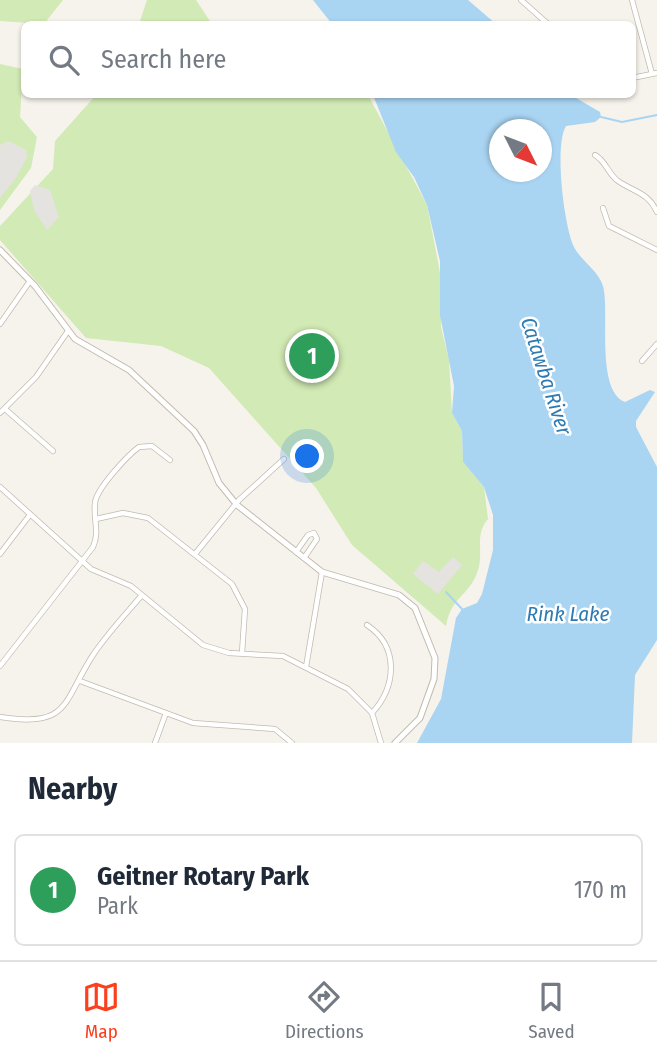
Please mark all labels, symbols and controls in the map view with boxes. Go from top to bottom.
search box [21,21,636,98]
icon: search [45,41,83,79]
text: Search here [101,44,226,75]
north arrow [489,119,552,182]
water label: Catawba River [515,314,577,439]
pin: 1 [289,330,335,382]
your location [290,439,324,473]
water label: Rink Lake [527,601,609,627]
text: Nearby [28,771,117,807]
text: Geitner Rotary Park [97,861,309,892]
text: 1 [48,876,58,904]
text: 170 m [574,876,627,904]
text: Park [97,892,138,920]
tab: Map [82,978,120,1043]
tab: Directions [285,978,364,1043]
tab: Saved [528,978,575,1043]

